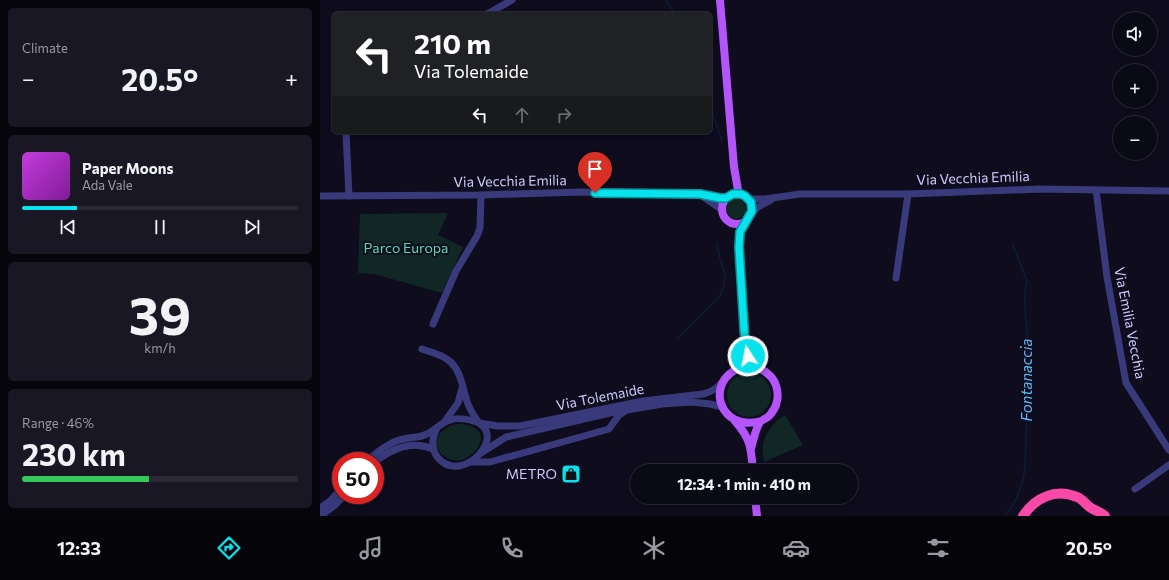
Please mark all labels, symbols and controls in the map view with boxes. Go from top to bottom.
map controls [1113,12,1157,160]
button: sound [1113,12,1157,56]
text: 210 m [414,26,491,60]
icon: left [348,28,400,80]
text: Climate [22,40,68,56]
text: 20.5° [121,60,198,97]
text: Via Tolemaide [414,60,528,82]
button: + [1113,64,1157,108]
text: − [22,65,35,92]
text: + [285,65,298,92]
icon: left [469,104,491,126]
icon: ahead [511,104,533,126]
icon: right [553,104,575,126]
button: − [1113,116,1157,160]
pin [578,152,612,193]
icon: arrive [584,158,606,180]
text: Paper Moons [82,159,173,177]
street label: Via Vecchia Emilia [916,167,1030,188]
street label: Via Vecchia Emilia [453,171,567,190]
text: Ada Vale [82,177,133,193]
icon: previous [57,216,79,238]
icon: pause [149,216,171,238]
icon: next [241,216,263,238]
park label: Parco Europa [364,239,448,256]
street label: Via Emilia Vecchia [1111,266,1150,380]
text: 39 [129,282,191,346]
position arrow [727,335,769,377]
water label: Fontanaccia [1017,338,1035,421]
text: km/h [144,340,176,356]
street label: Via Tolemaide [555,380,645,413]
text: Range · 46% [22,415,94,431]
text: 230 km [22,435,126,472]
speed limit sign: 50 [332,452,384,504]
shop icon: METRO [560,463,582,485]
place label: METRO [506,465,557,482]
text: 12:34 · 1 min · 410 m [677,475,811,493]
icon: directions [215,534,243,562]
icon: music [357,534,385,562]
icon: phone [498,534,526,562]
icon: climate [640,534,668,562]
icon: car [782,534,810,562]
icon: filters [924,534,952,562]
text: 12:33 [57,537,101,559]
text: 20.5° [1066,537,1112,559]

